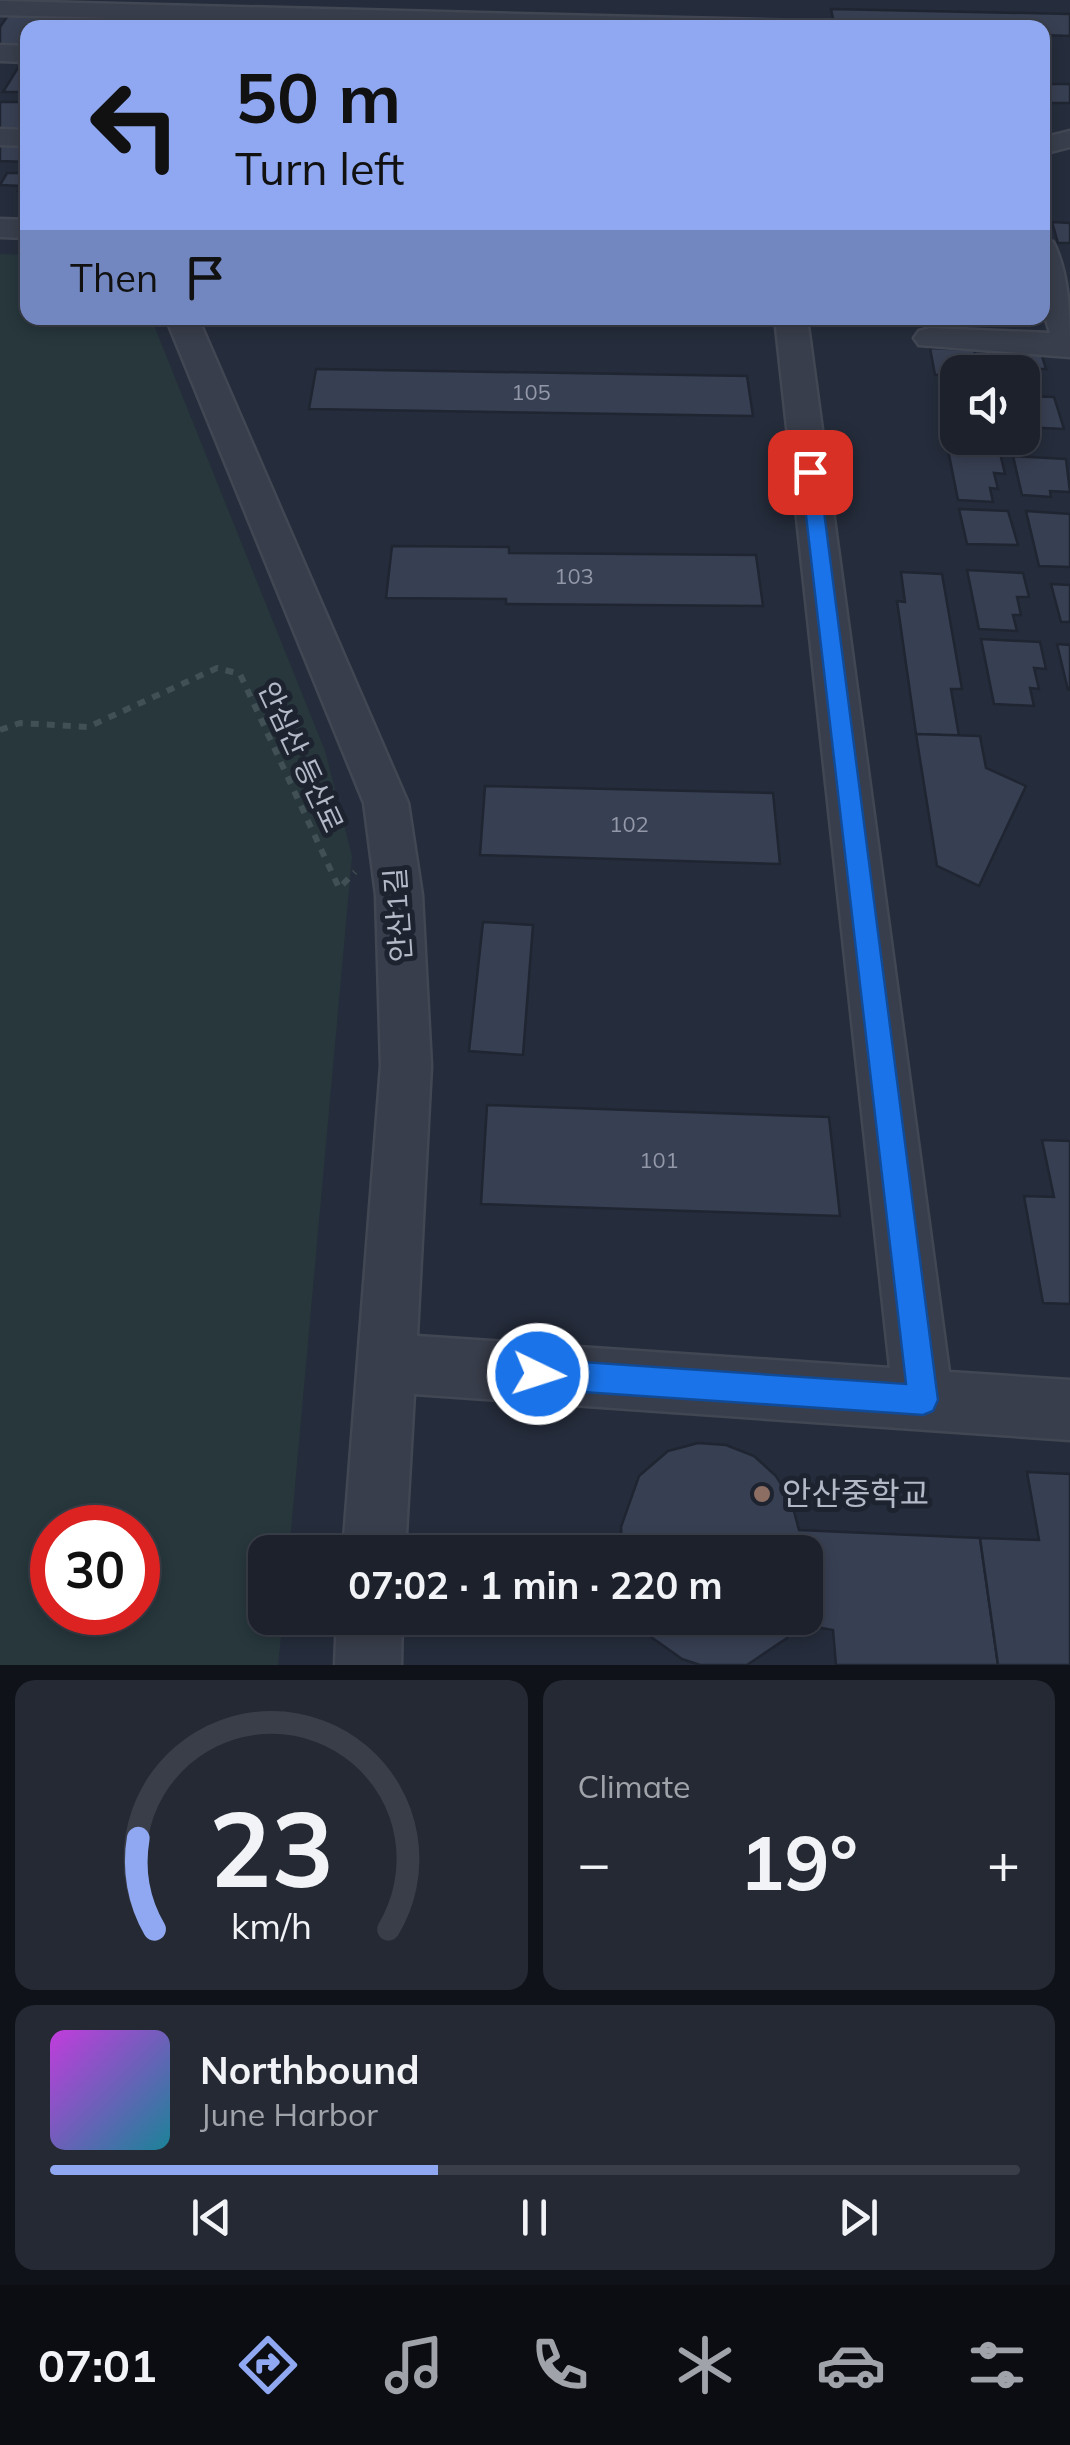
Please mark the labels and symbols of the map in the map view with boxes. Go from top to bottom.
house number: 105 [511,378,551,406]
pin [768,430,853,515]
house number: 103 [554,562,594,590]
street label: 안심산 등산로 [251,676,352,838]
house number: 102 [609,810,649,838]
street label: 안산1길 [377,867,418,963]
house number: 101 [639,1146,679,1174]
position arrow [486,1322,590,1426]
place label: 안산중학교 [782,1473,929,1513]
marker: 안산중학교 [751,1483,773,1505]
speed limit sign: 30 [30,1505,160,1635]

